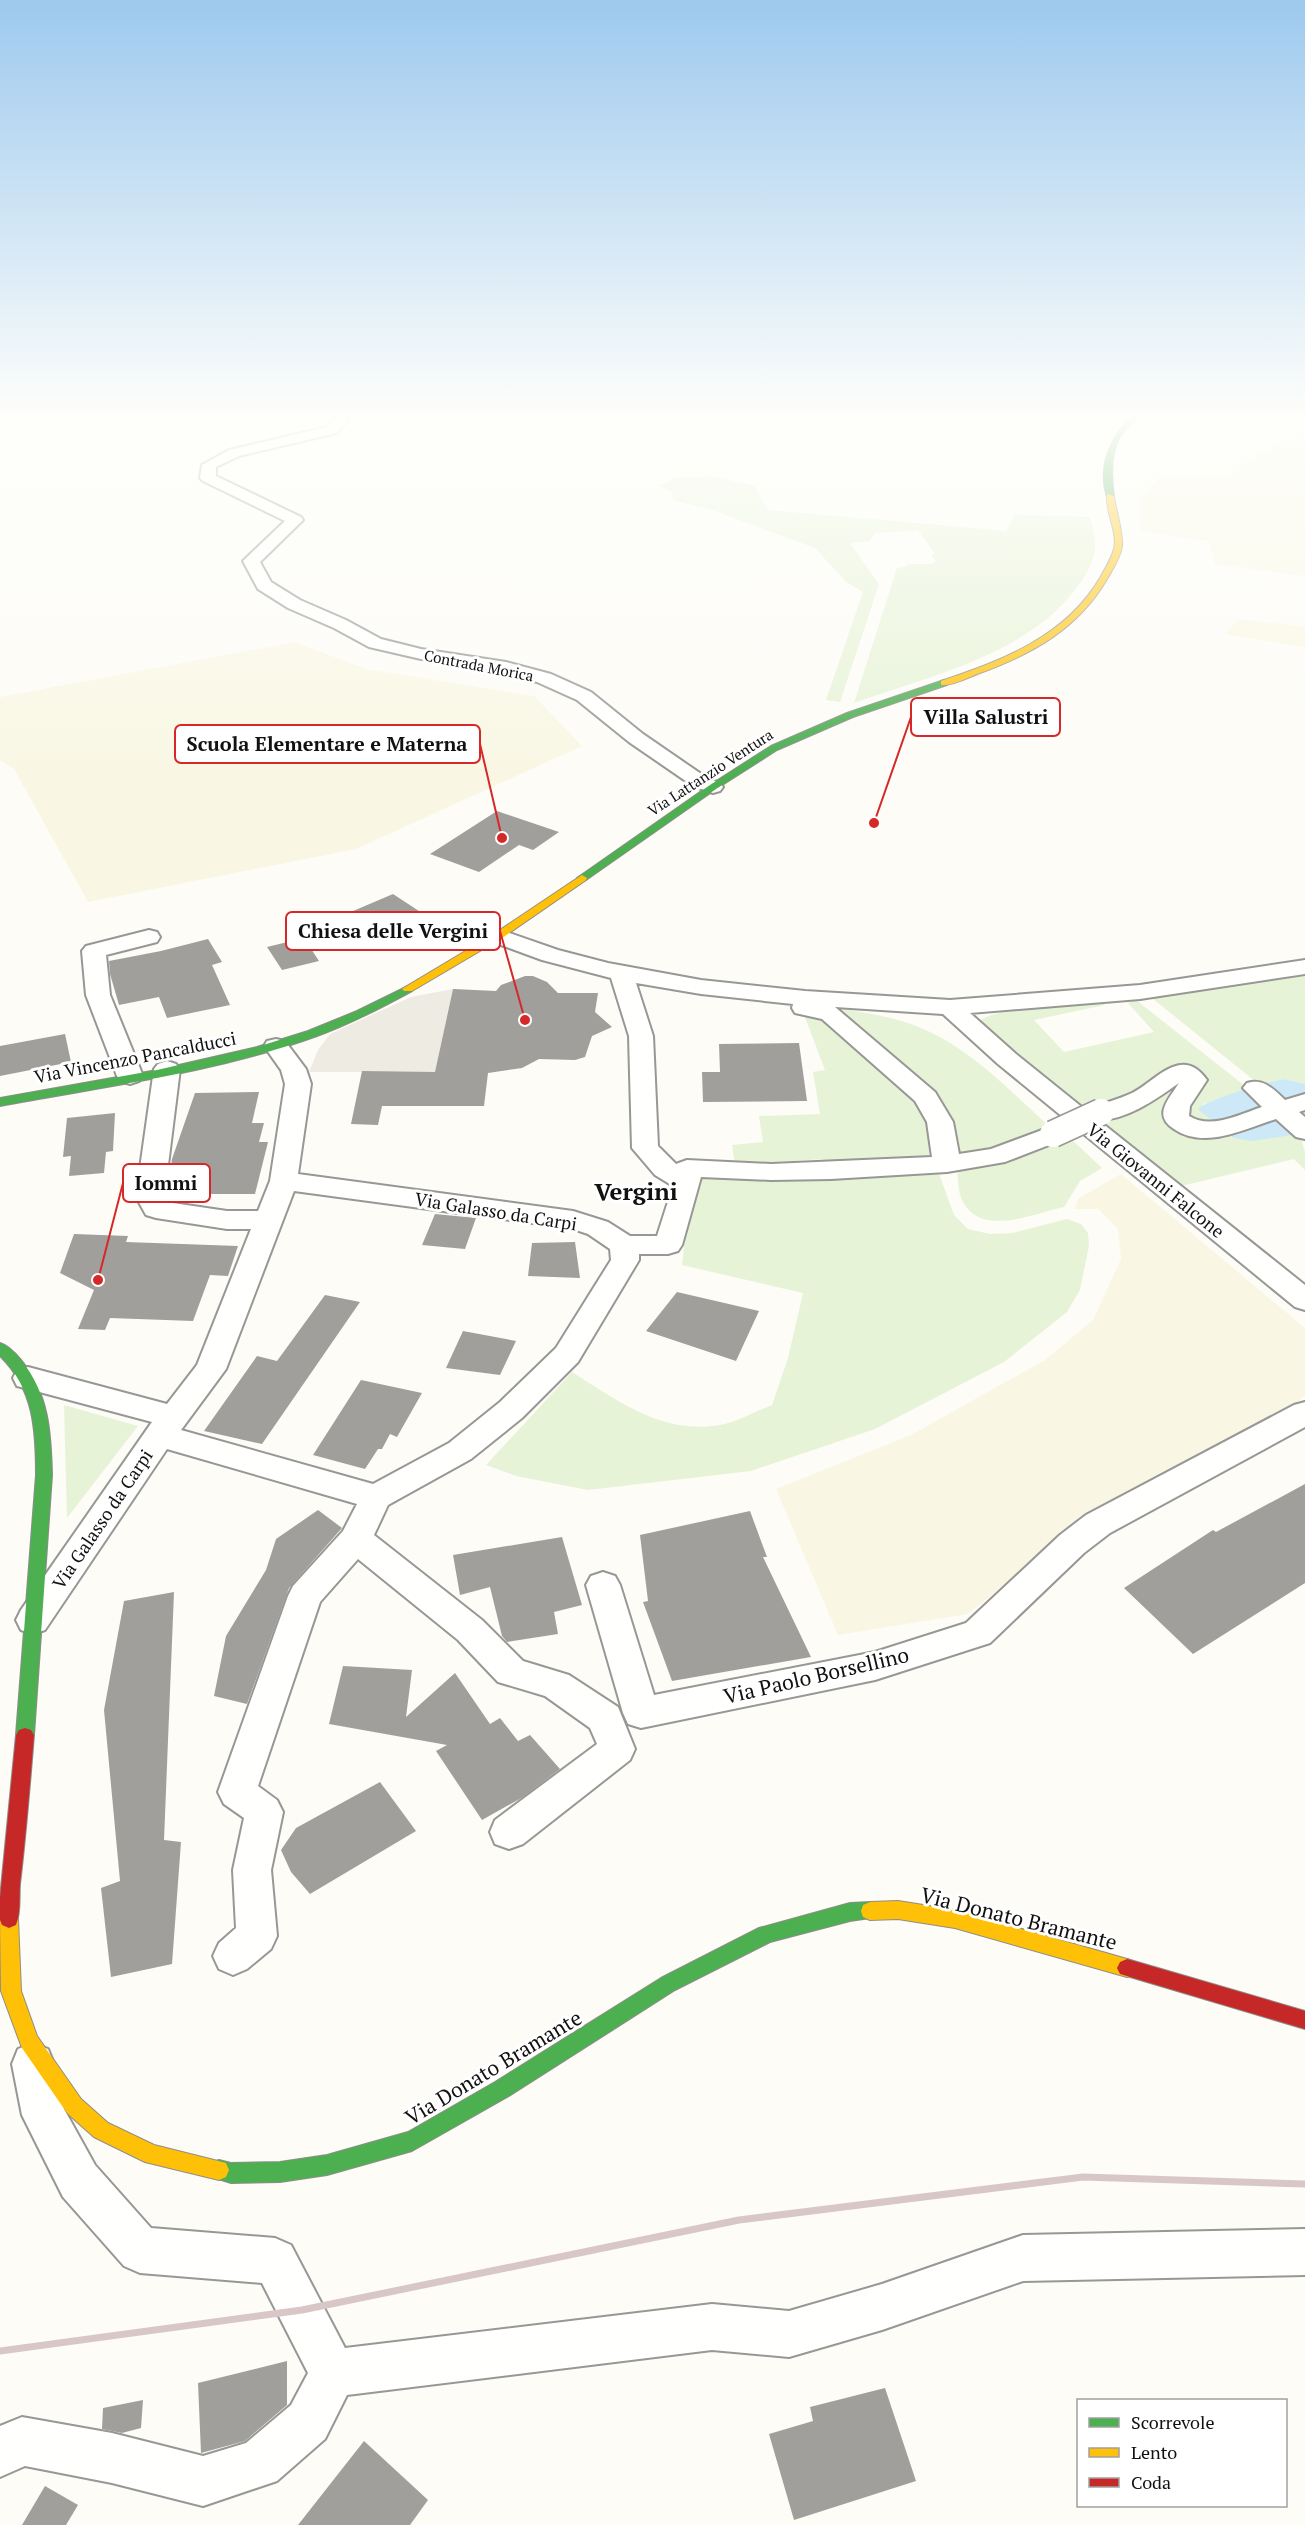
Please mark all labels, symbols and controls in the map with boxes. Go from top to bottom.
street label: Contrada Morica [423,645,536,685]
callout: Villa Salustri [911,698,1060,736]
text: Villa Salustri [924,703,1049,730]
street label: Via Lattanzio Ventura [643,724,777,820]
callout: Scuola Elementare e Materna [175,725,480,763]
text: Scuola Elementare e Materna [186,730,468,757]
callout: Chiesa delle Vergini [286,912,500,950]
text: Chiesa delle Vergini [298,917,488,944]
street label: Via Vincenzo Pancalducci [32,1026,238,1088]
street label: Via Giovanni Falcone [1082,1117,1230,1243]
callout: Iommi [123,1164,210,1202]
text: Iommi [135,1169,198,1196]
district label: Vergini [594,1175,678,1207]
street label: Via Galasso da Carpi [413,1186,579,1236]
street label: Via Galasso da Carpi [46,1444,158,1594]
street label: Via Paolo Borsellino [721,1640,911,1710]
street label: Via Donato Bramante [918,1880,1120,1956]
street label: Via Donato Bramante [399,2003,587,2131]
legend [1077,2399,1287,2507]
text: Scorrevole [1131,2410,1214,2434]
text: Lento [1131,2440,1177,2464]
text: Coda [1131,2470,1171,2494]

